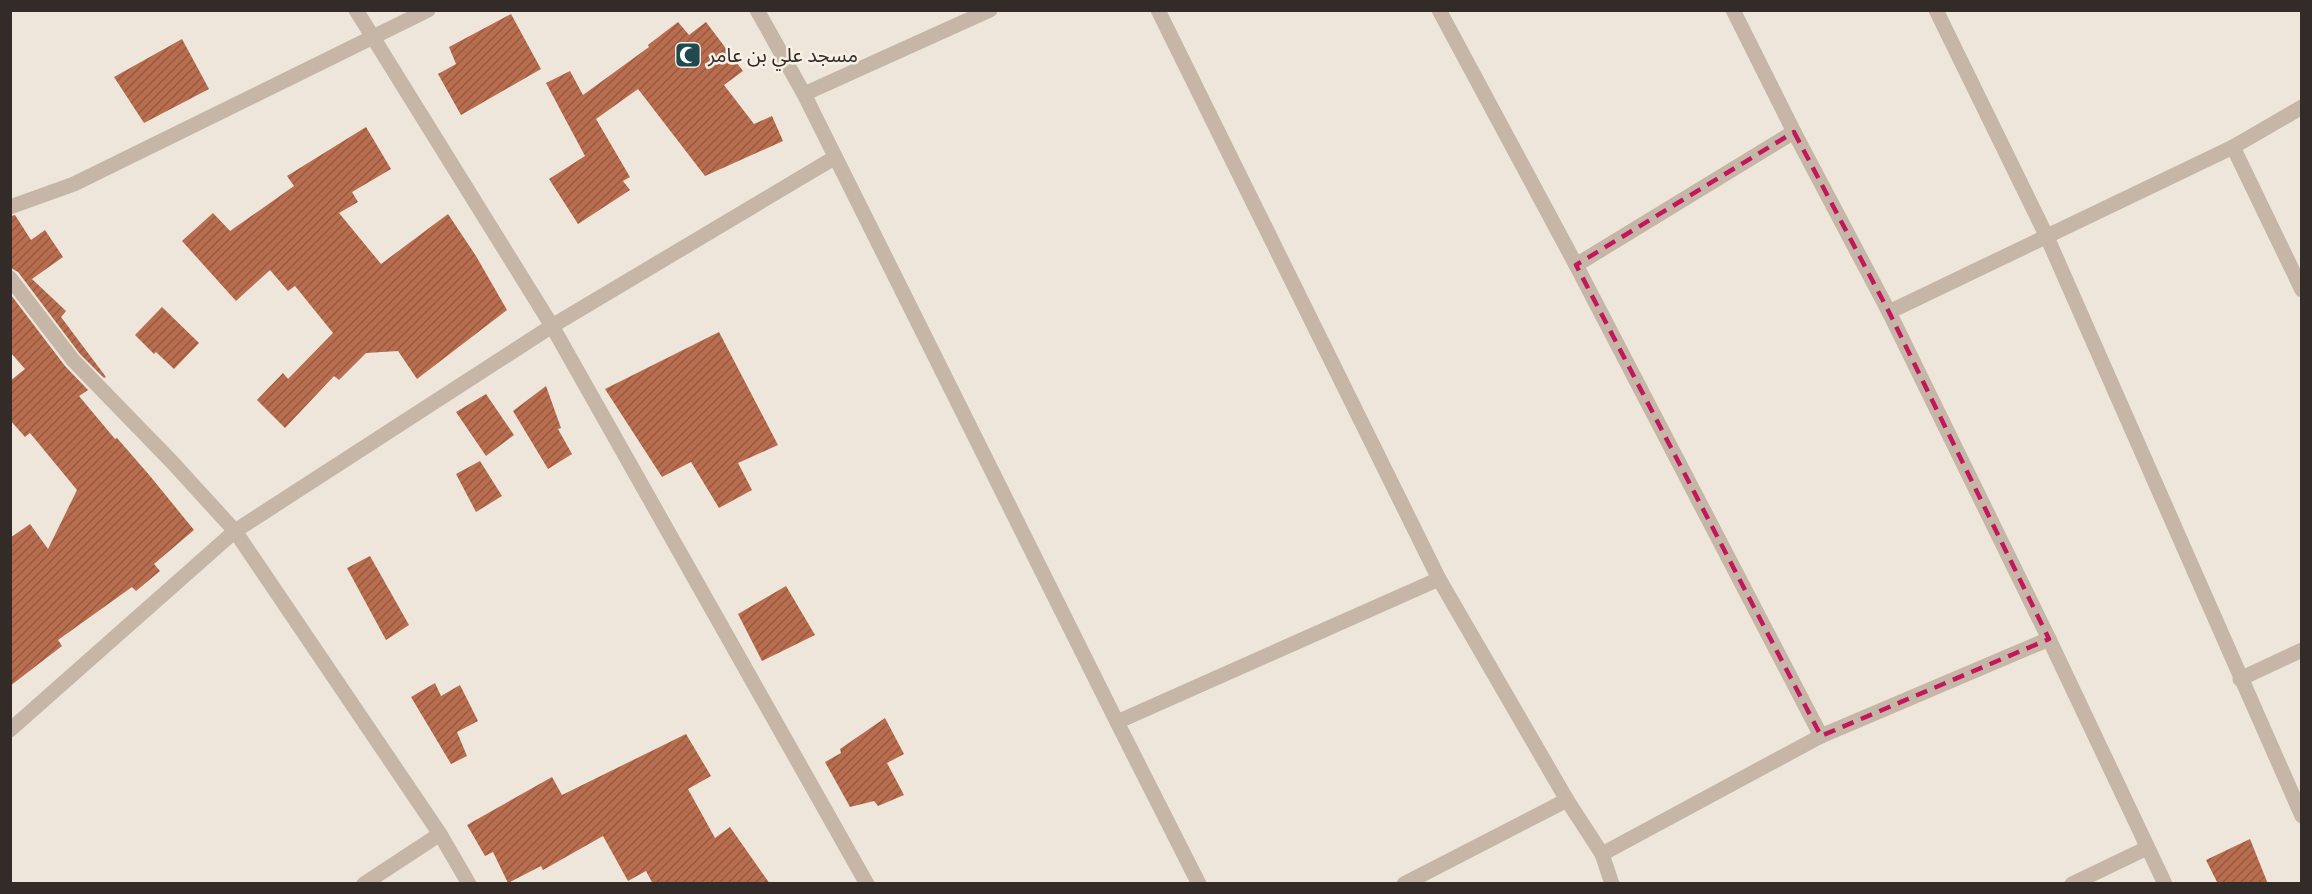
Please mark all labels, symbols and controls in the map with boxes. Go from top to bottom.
mosque icon: مسجد علي بن عامر [673,40,703,70]
place label: مسجد علي بن عامر [707,43,858,71]

